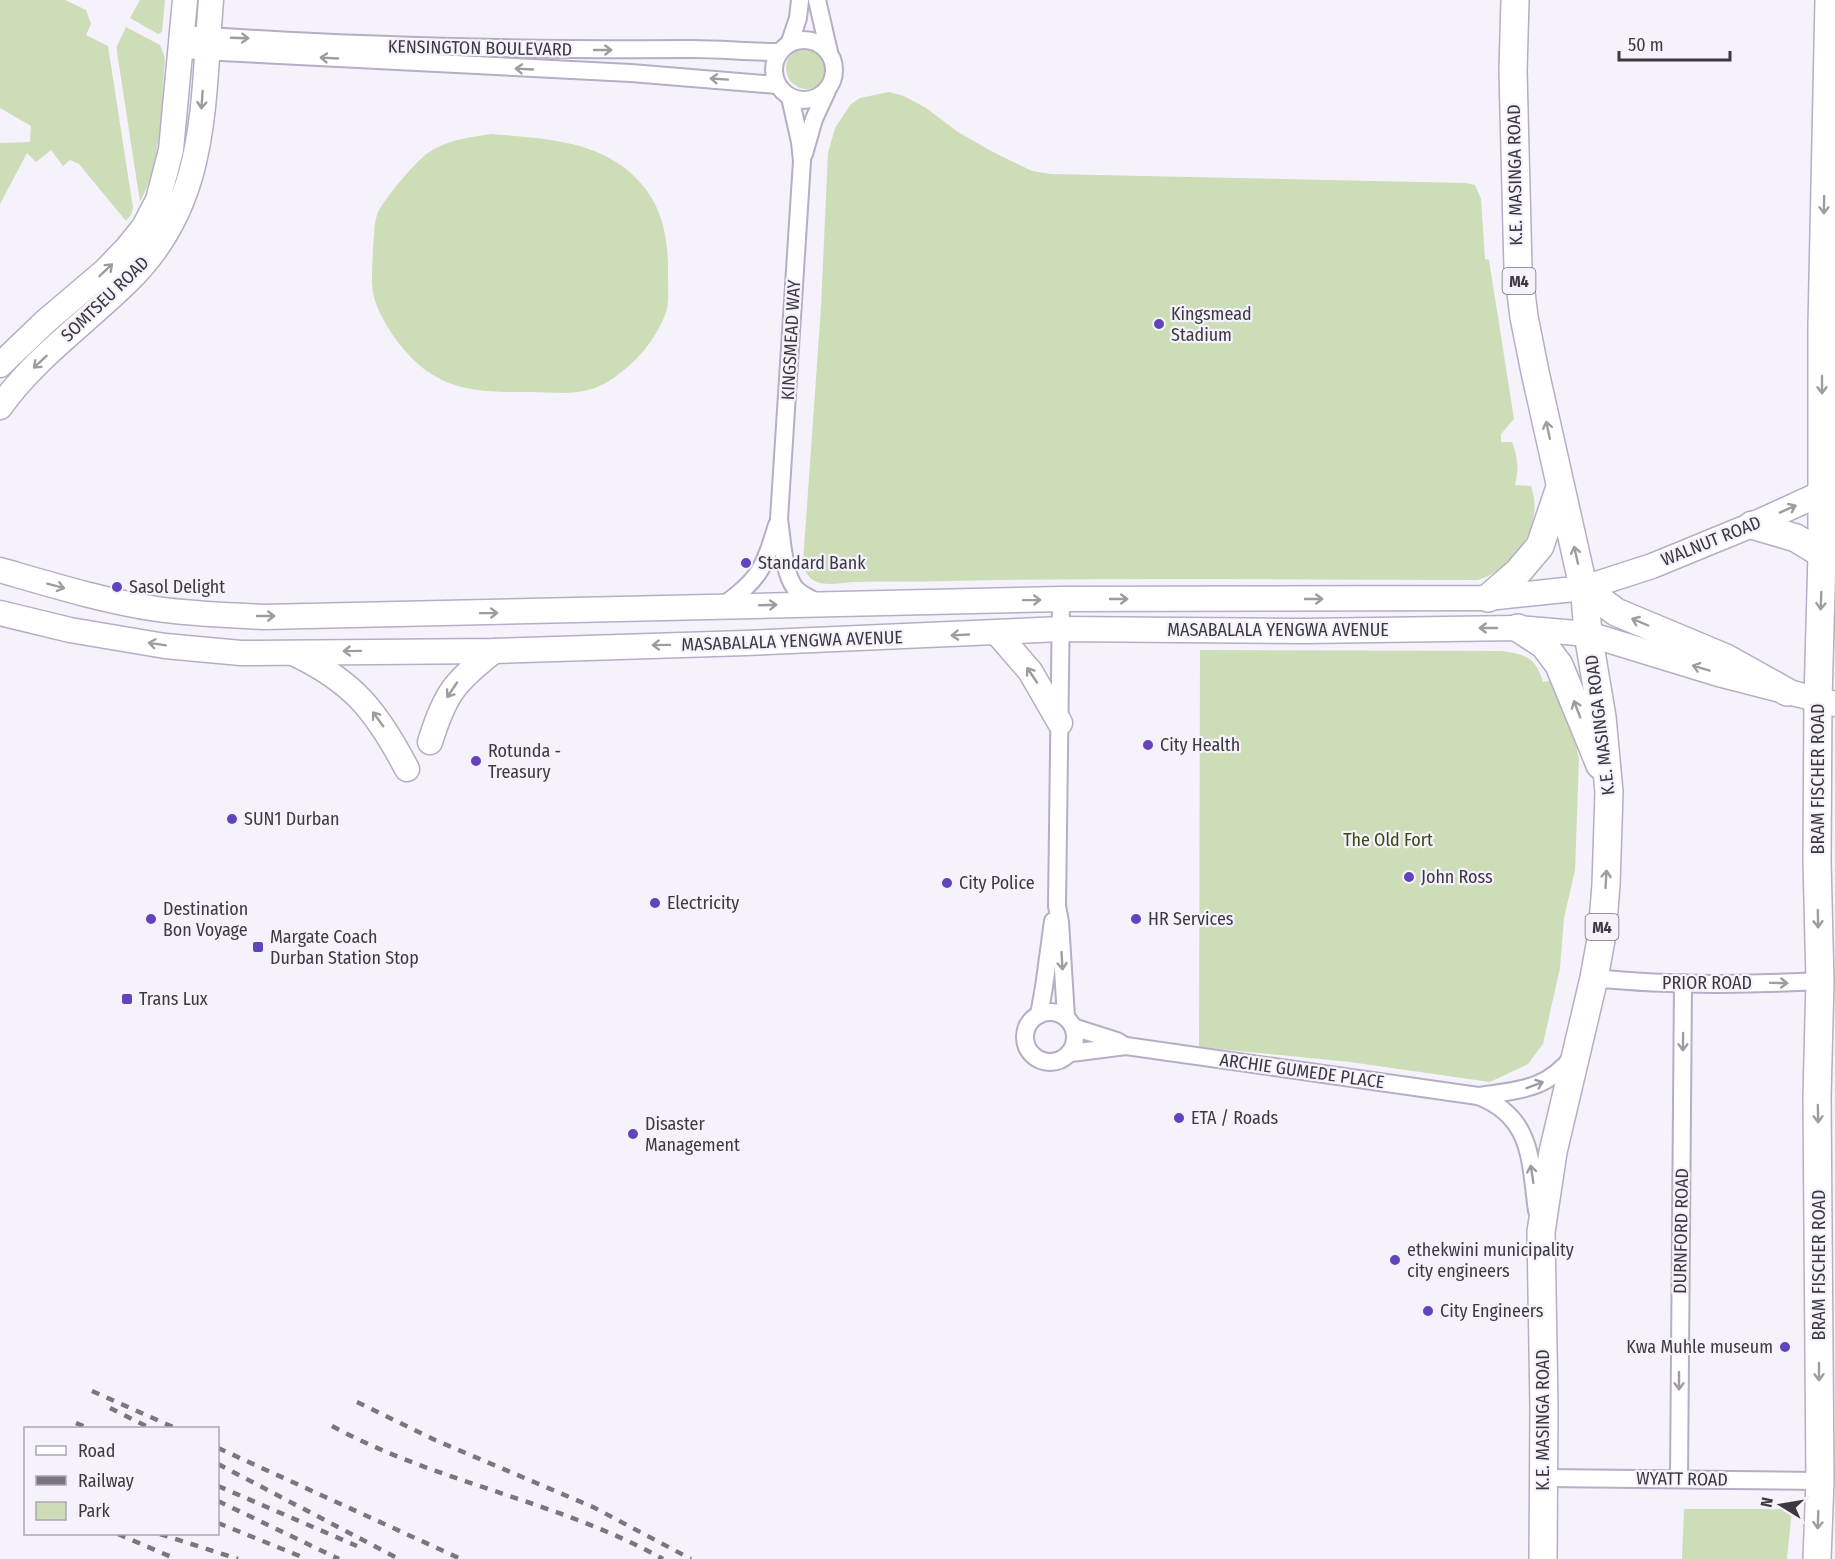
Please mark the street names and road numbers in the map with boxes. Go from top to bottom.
street label: KENSINGTON BOULEVARD [388,35,572,61]
street label: K.E. MASINGA ROAD [1503,104,1527,246]
street label: SOMTSEU ROAD [57,252,153,346]
road number: M4 [1502,268,1536,294]
street label: KINGSMEAD WAY [777,279,805,401]
street label: WALNUT ROAD [1658,511,1764,571]
street label: MASABALALA YENGWA AVENUE [1167,619,1389,641]
street label: MASABALALA YENGWA AVENUE [681,626,903,656]
street label: K.E. MASINGA ROAD [1580,653,1620,797]
street label: BRAM FISCHER ROAD [1807,704,1829,854]
road number: M4 [1586,914,1618,940]
street label: PRIOR ROAD [1662,972,1752,994]
street label: ARCHIE GUMEDE PLACE [1218,1049,1386,1093]
street label: DURNFORD ROAD [1669,1168,1693,1294]
street label: BRAM FISCHER ROAD [1808,1190,1830,1340]
street label: K.E. MASINGA ROAD [1532,1349,1554,1491]
street label: WYATT ROAD [1636,1467,1728,1491]

